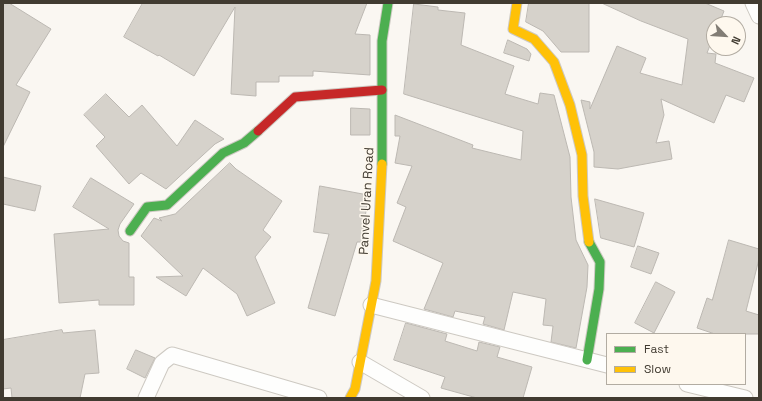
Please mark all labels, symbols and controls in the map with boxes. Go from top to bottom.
north arrow [706,16,746,56]
text: N [728,34,744,47]
street label: Panvel Uran Road [356,147,378,255]
legend [606,333,746,385]
text: Fast [644,341,669,357]
text: Slow [644,361,671,377]

